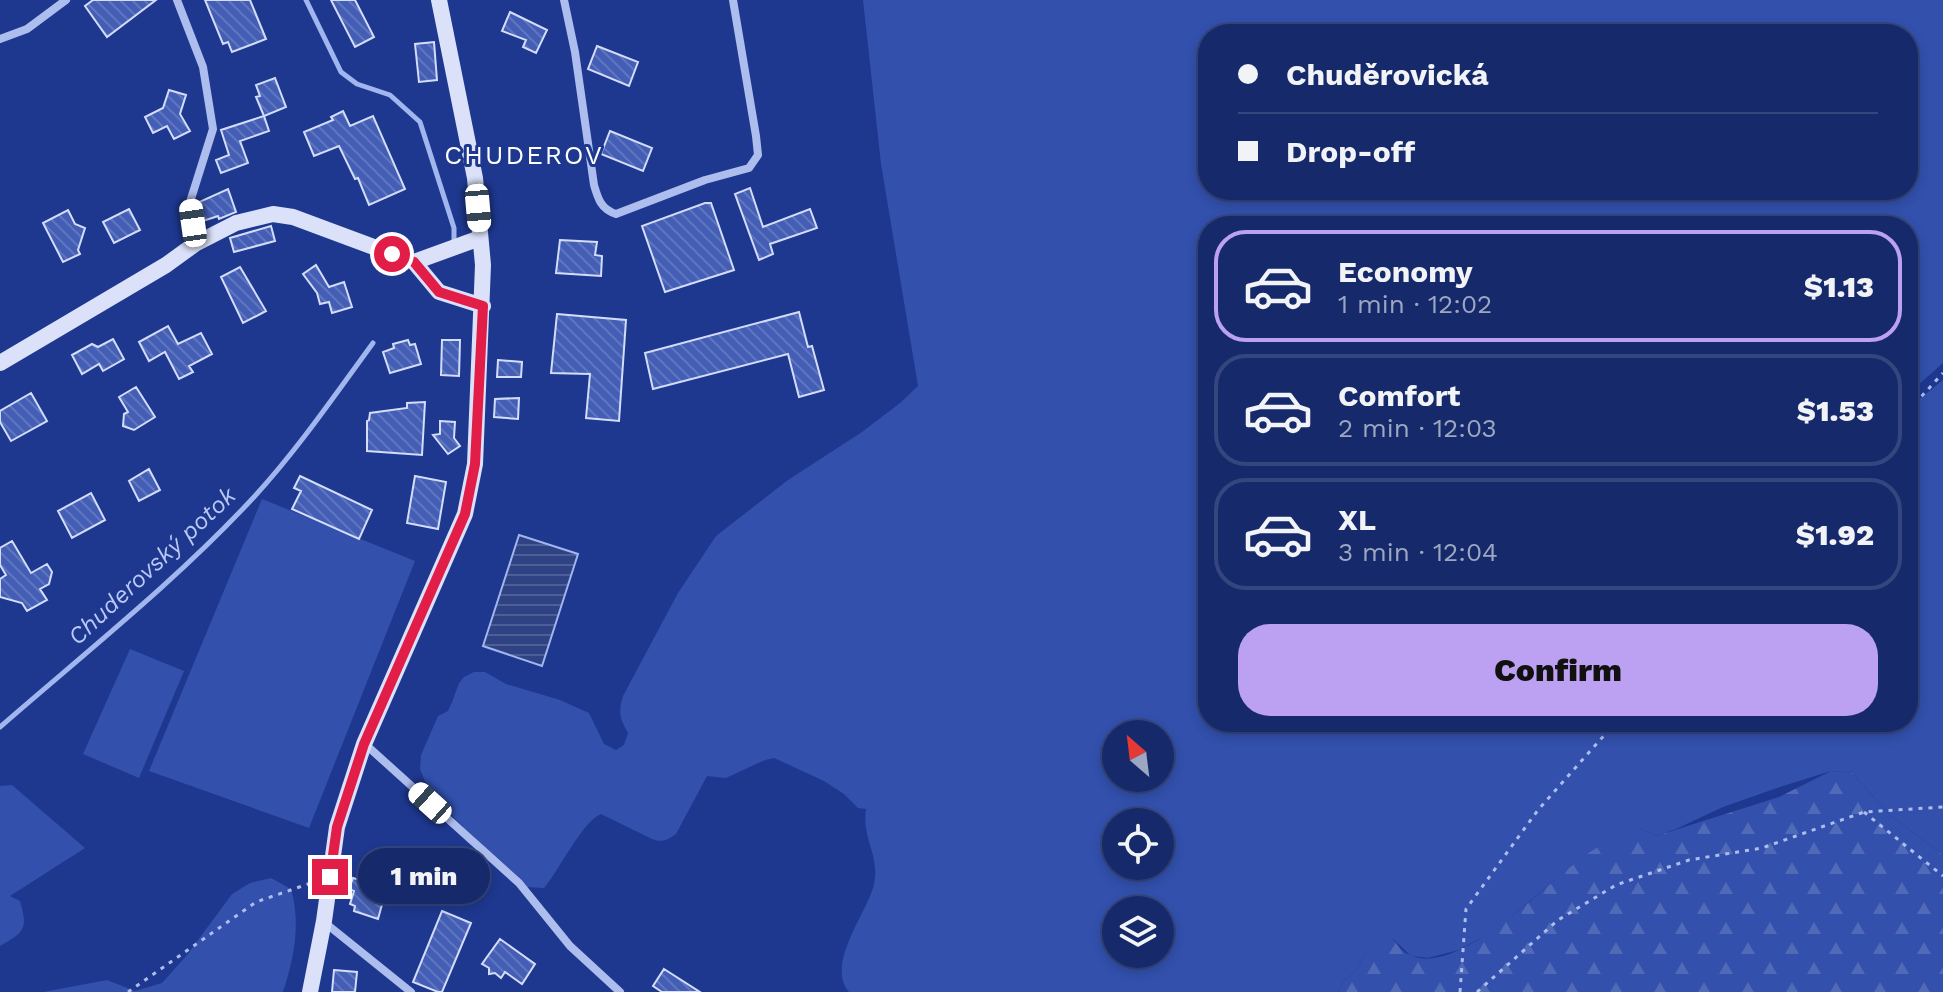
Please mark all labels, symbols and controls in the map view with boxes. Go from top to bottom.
text: Chuděrovická [1286,57,1489,92]
text: Drop-off [1286,134,1415,169]
district label: CHUDEROV [444,140,604,170]
car [464,183,492,233]
car [178,198,208,248]
route start [374,236,410,272]
icon: car [1242,250,1314,322]
text: Economy [1338,254,1473,289]
text: $1.13 [1804,269,1874,304]
text: 1 min · 12:02 [1338,289,1492,319]
icon: car [1242,374,1314,446]
text: Comfort [1338,378,1460,413]
text: $1.53 [1797,393,1874,428]
text: 2 min · 12:03 [1338,413,1497,443]
water label: Chuderovský potok [62,481,242,651]
icon: car [1242,498,1314,570]
text: XL [1338,502,1376,537]
text: $1.92 [1796,517,1874,552]
text: 3 min · 12:04 [1338,537,1498,567]
button: Confirm [1238,624,1878,716]
north arrow [1102,720,1174,792]
map controls [1102,720,1174,968]
car [404,778,456,828]
button: locate [1102,808,1174,880]
callout: 1 min [358,849,490,905]
route end [312,859,348,895]
text: 1 min [391,861,457,891]
button: layers [1102,896,1174,968]

